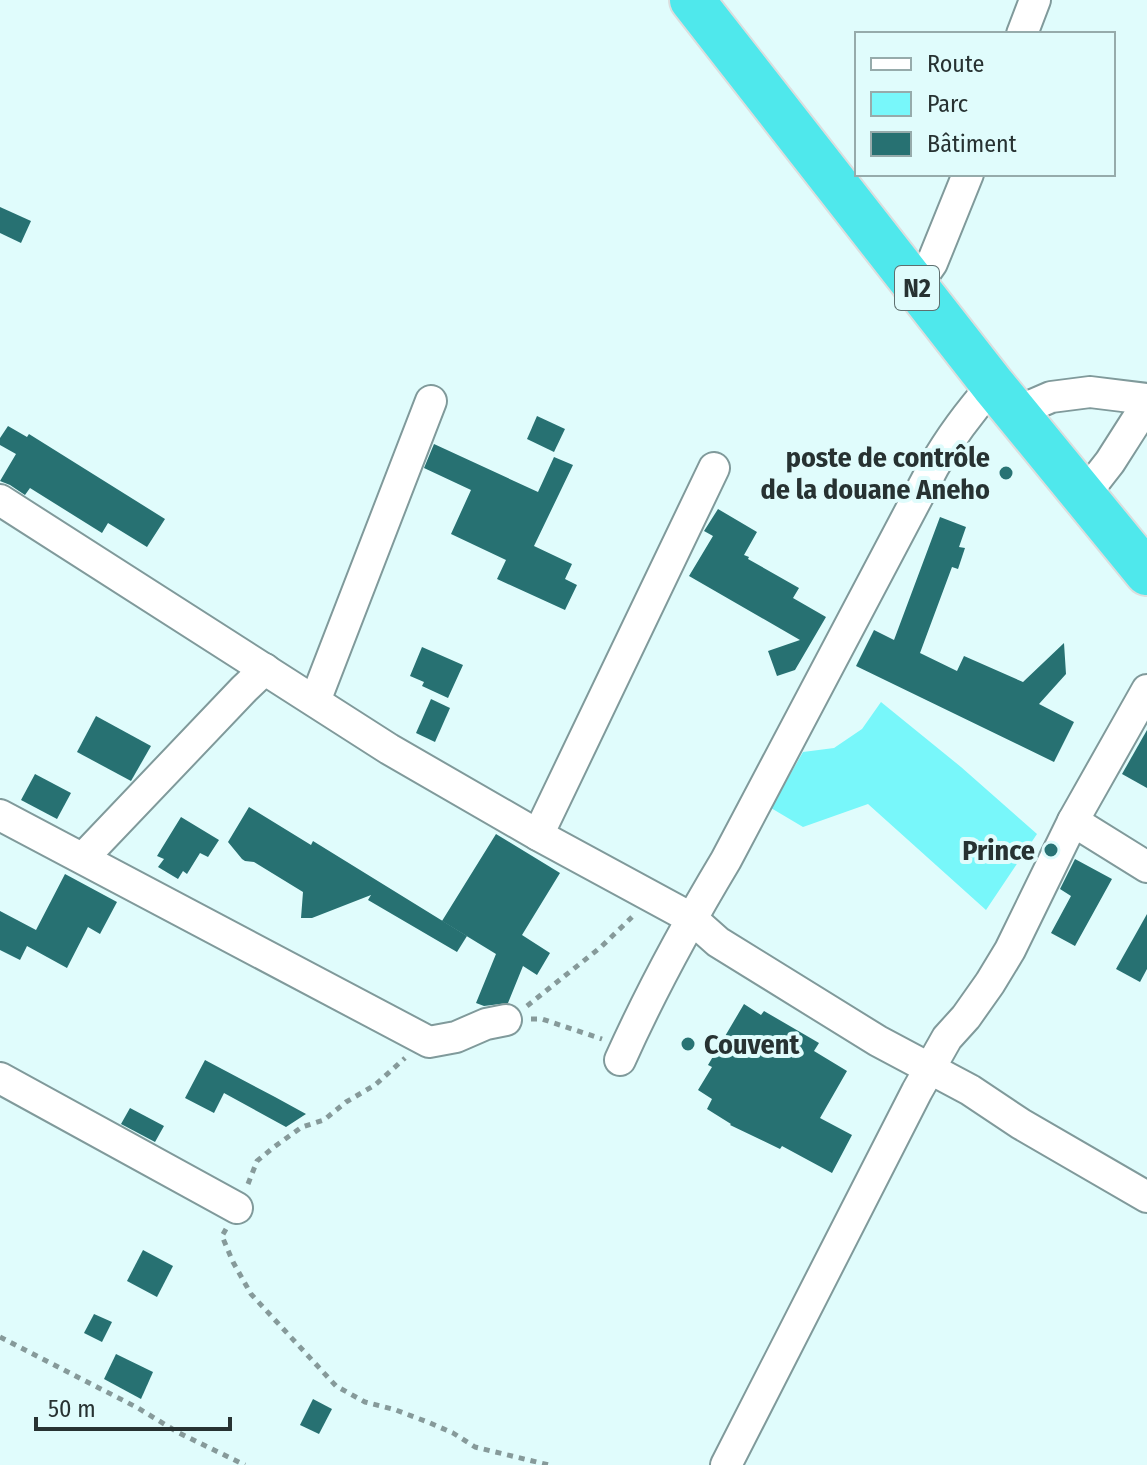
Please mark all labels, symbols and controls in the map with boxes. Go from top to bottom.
legend [855,32,1115,176]
text: Route [927,50,984,78]
text: Parc [927,90,968,118]
text: Bâtiment [927,130,1017,158]
road number: N2 [895,266,939,310]
place label: poste de contrôle de la douane Aneho [760,441,990,506]
marker: poste de contrôle de la douane Aneho [997,464,1015,482]
place label: Prince [962,834,1035,867]
marker: Prince [1042,841,1060,859]
place label: Couvent [704,1028,800,1061]
marker: Couvent [679,1035,697,1053]
scale bar [36,1381,230,1431]
text: 50 m [48,1395,96,1423]

